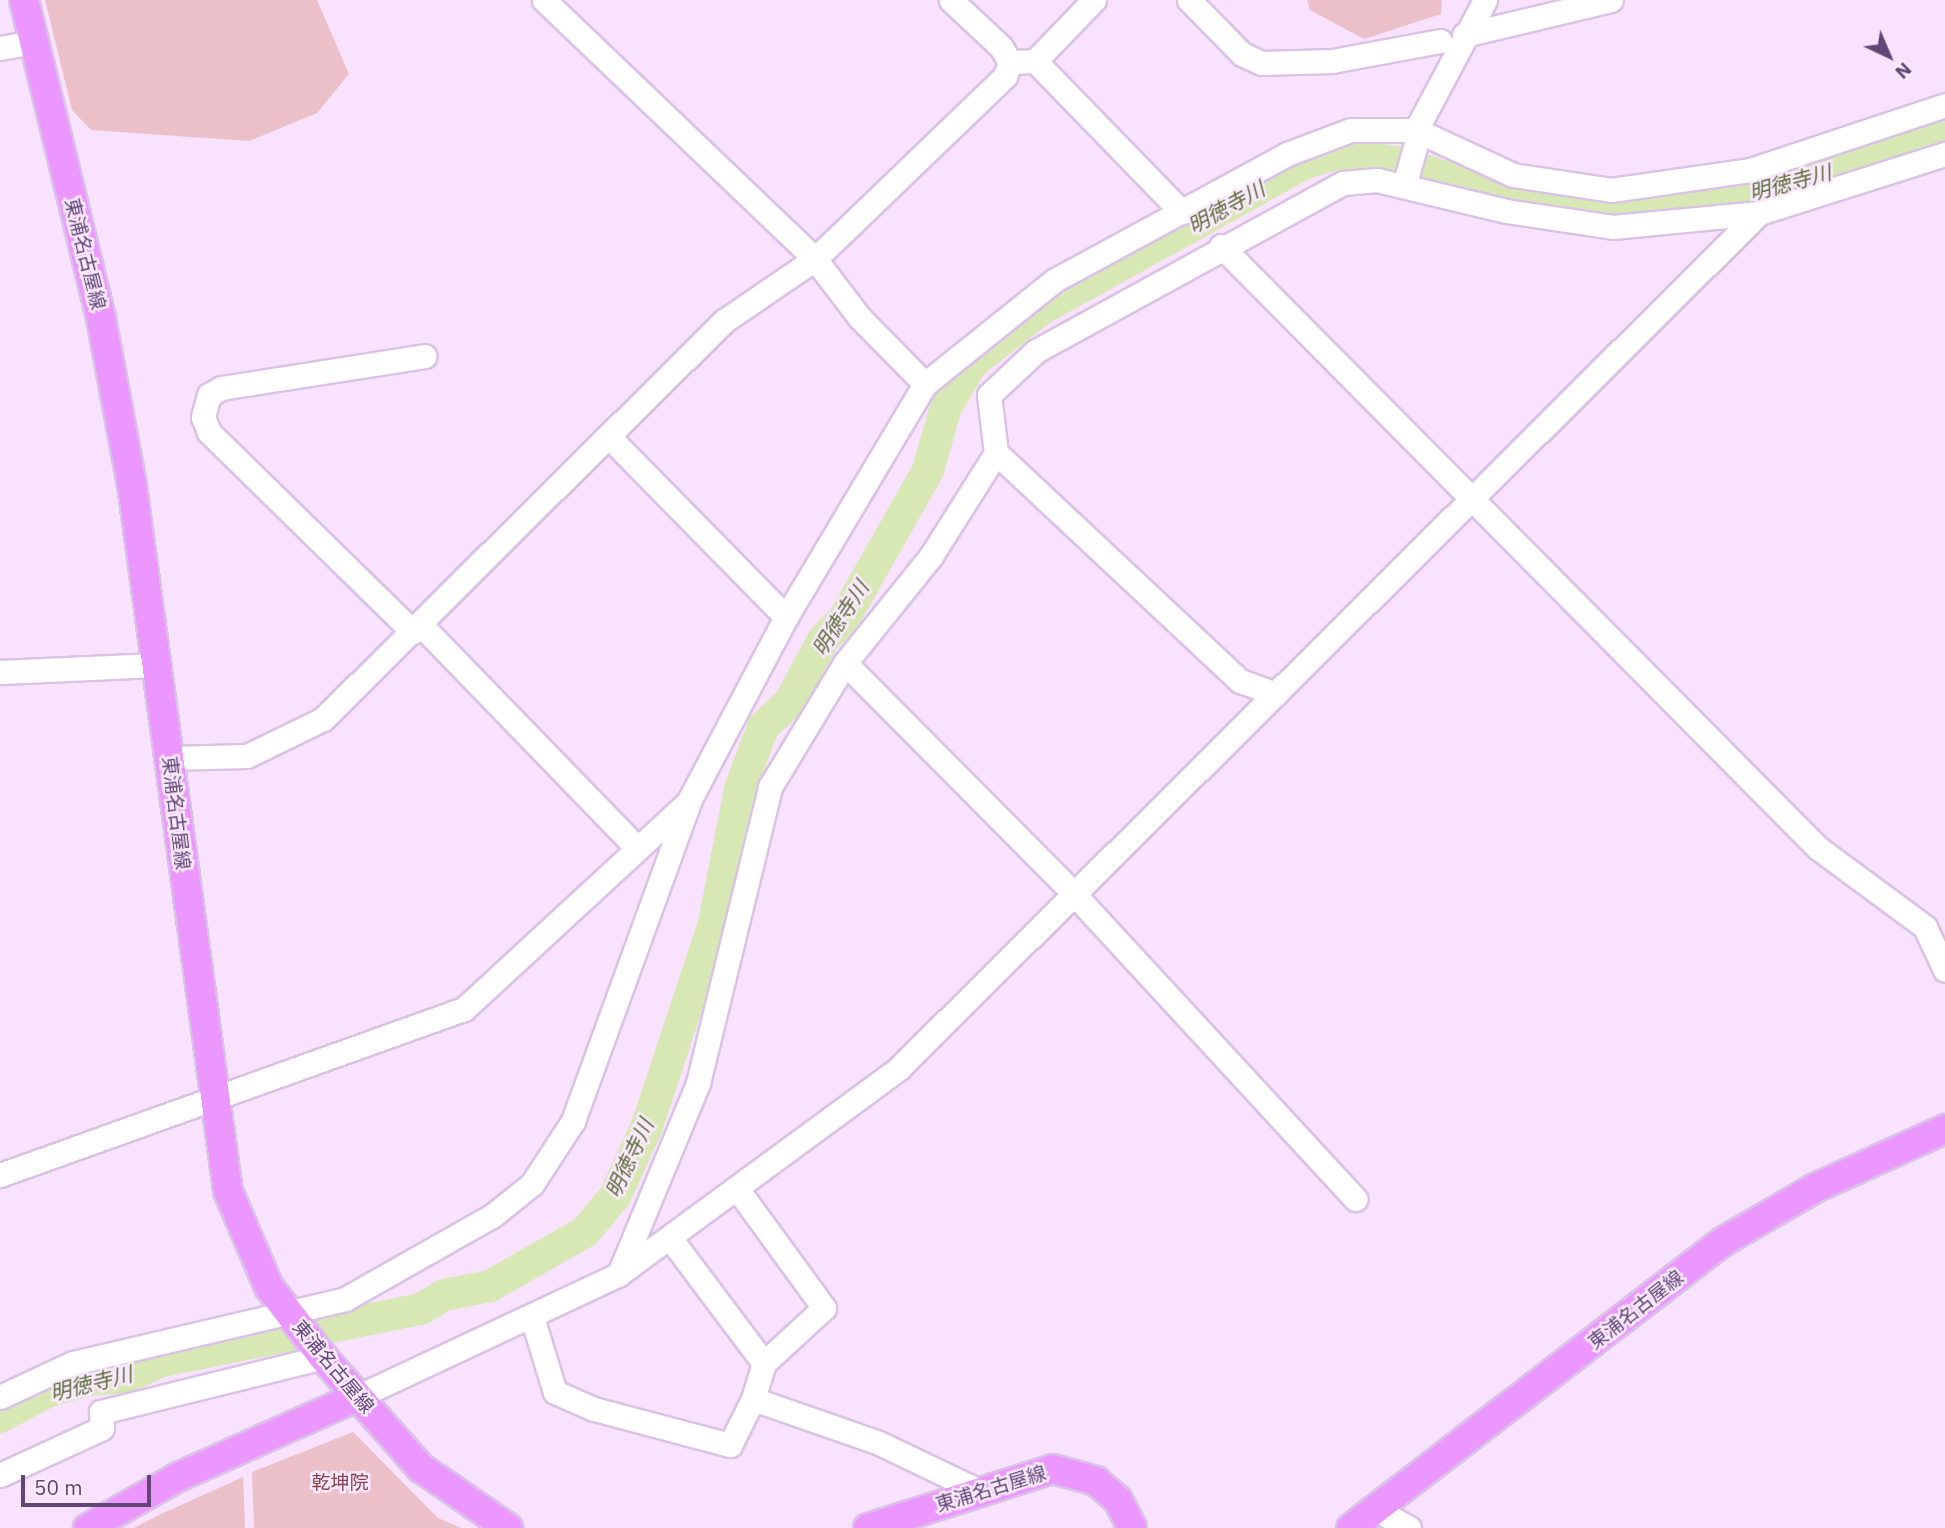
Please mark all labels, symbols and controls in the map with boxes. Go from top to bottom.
north arrow [1854,21,1924,91]
text: N [1890,58,1917,85]
water label: 明徳寺川 [1746,159,1834,205]
water label: 明徳寺川 [1183,176,1269,238]
street label: 東浦名古屋線 [60,196,110,312]
water label: 明徳寺川 [807,576,873,660]
street label: 東浦名古屋線 [158,755,194,871]
water label: 明徳寺川 [600,1115,658,1201]
street label: 東浦名古屋線 [1584,1266,1688,1354]
street label: 東浦名古屋線 [288,1316,378,1418]
water label: 明徳寺川 [47,1361,135,1405]
street label: 東浦名古屋線 [933,1461,1049,1517]
scale bar [24,1462,154,1506]
park label: 乾坤院 [312,1472,368,1494]
text: 50 m [34,1473,83,1501]

